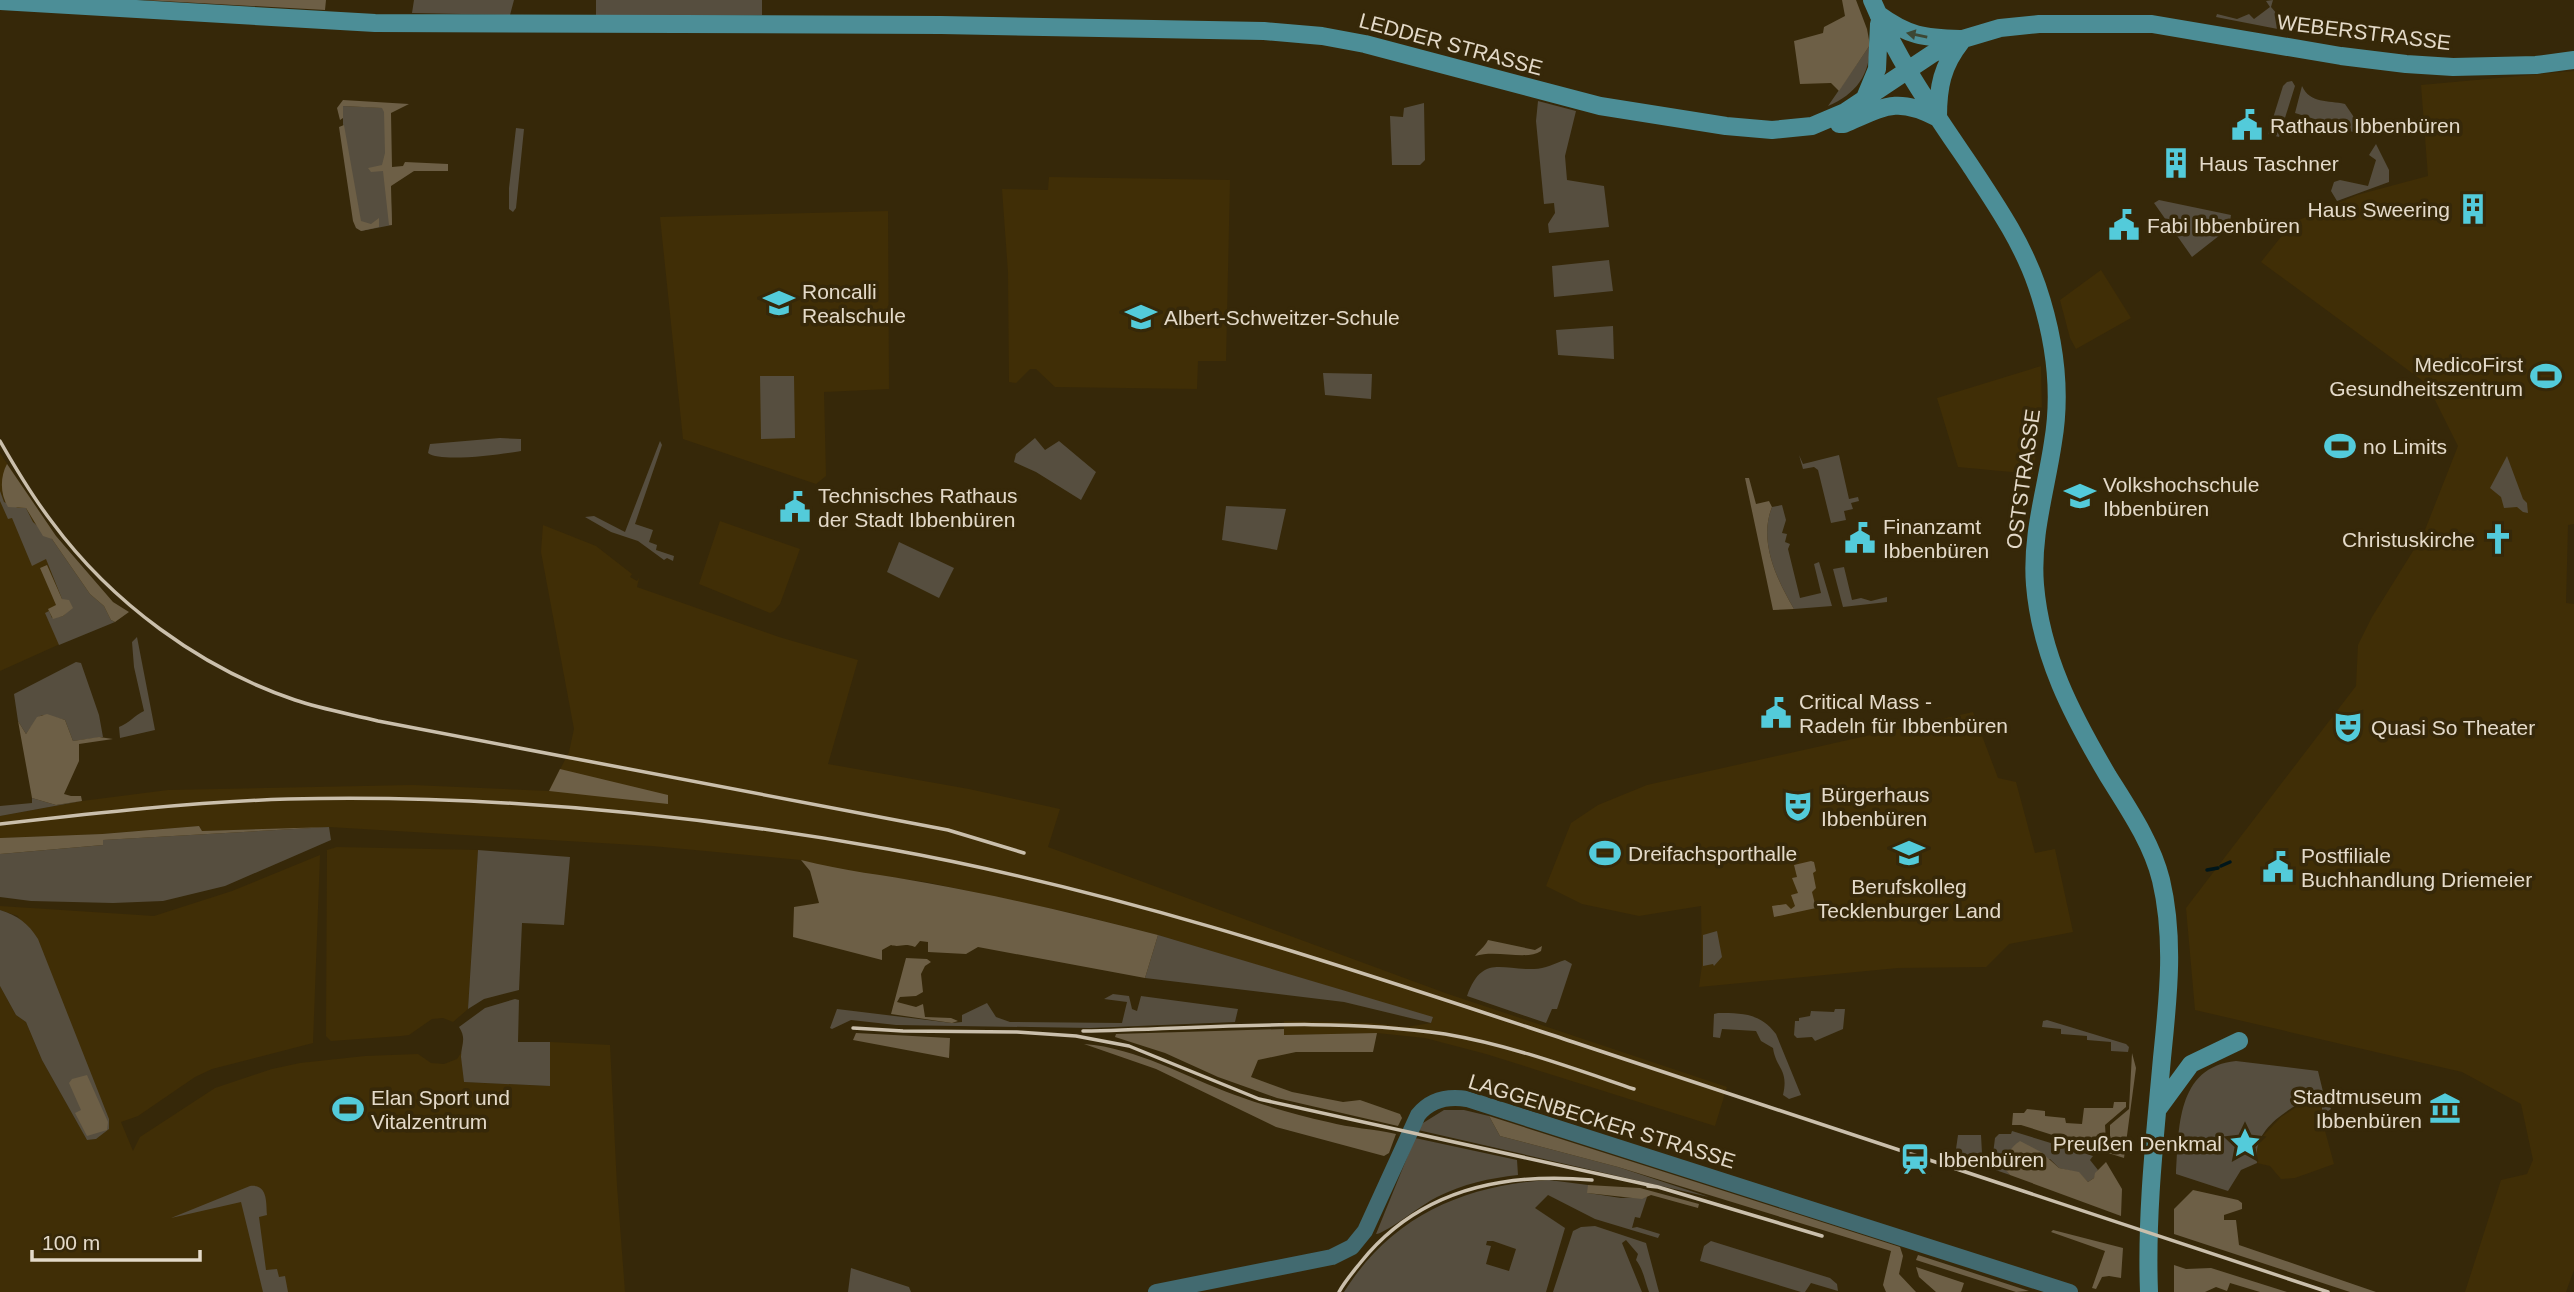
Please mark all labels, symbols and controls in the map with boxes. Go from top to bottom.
street label: LEDDER STRASSE [1357,8,1545,80]
street label: WEBERSTRASSE [2276,10,2452,54]
one-way arrow [1906,29,1928,40]
public building icon: Rathaus Ibbenbüren [2230,108,2264,142]
place label: Rathaus Ibbenbüren [2270,114,2460,137]
building icon: Haus Taschner [2159,146,2193,180]
place label: Haus Taschner [2199,152,2339,175]
building icon: Haus Sweering [2456,192,2490,226]
place label: Haus Sweering [2308,198,2450,221]
public building icon: Fabi Ibbenbüren [2107,208,2141,242]
place label: Fabi Ibbenbüren [2147,214,2300,237]
place label: Roncalli Realschule [802,280,906,327]
school or university icon: Roncalli Realschule [762,286,796,320]
school or university icon: Albert-Schweitzer-Schule [1124,300,1158,334]
place label: Albert-Schweitzer-Schule [1164,306,1400,329]
place label: MedicoFirst Gesundheitszentrum [2329,353,2523,400]
sports icon: MedicoFirst Gesundheitszentrum [2529,359,2563,393]
street label: OSTSTRASSE [2002,407,2044,551]
sports icon: no Limits [2323,429,2357,463]
place label: no Limits [2363,435,2447,458]
place label: Volkshochschule Ibbenbüren [2103,473,2259,520]
school or university icon: Volkshochschule Ibbenbüren [2063,479,2097,513]
place label: Technisches Rathaus der Stadt Ibbenbüren [818,484,1018,531]
public building icon: Technisches Rathaus der Stadt Ibbenbüren [778,490,812,524]
place label: Finanzamt Ibbenbüren [1883,515,1989,562]
public building icon: Finanzamt Ibbenbüren [1843,521,1877,555]
church icon: Christuskirche [2481,522,2515,556]
place label: Christuskirche [2342,528,2475,551]
place label: Critical Mass - Radeln für Ibbenbüren [1799,690,2008,737]
public building icon: Critical Mass - Radeln für Ibbenbüren [1759,696,1793,730]
theatre icon: Quasi So Theater [2331,710,2365,744]
place label: Quasi So Theater [2371,716,2535,739]
place label: Bürgerhaus Ibbenbüren [1821,783,1930,830]
theatre icon: Bürgerhaus Ibbenbüren [1781,789,1815,823]
sports icon: Dreifachsporthalle [1588,836,1622,870]
school or university icon: Berufskolleg Tecklenburger Land [1892,836,1926,870]
place label: Dreifachsporthalle [1628,842,1797,865]
place label: Postfiliale Buchhandlung Driemeier [2301,844,2532,891]
public building icon: Postfiliale Buchhandlung Driemeier [2261,850,2295,884]
place label: Berufskolleg Tecklenburger Land [1817,875,2001,922]
street label: LAGGENBECKER STRASSE [1466,1069,1738,1173]
place label: Stadtmuseum Ibbenbüren [2292,1085,2422,1132]
place label: Elan Sport und Vitalzentrum [371,1086,510,1133]
museum icon: Stadtmuseum Ibbenbüren [2428,1091,2462,1125]
sports icon: Elan Sport und Vitalzentrum [331,1092,365,1126]
place icon: Preußen Denkmal [2228,1126,2262,1160]
place label: Preußen Denkmal [2053,1132,2222,1155]
station icon: Ibbenbüren [1898,1142,1932,1176]
place label: Ibbenbüren [1938,1148,2044,1171]
scale bar [32,1218,200,1262]
text: 100 m [42,1231,100,1254]

